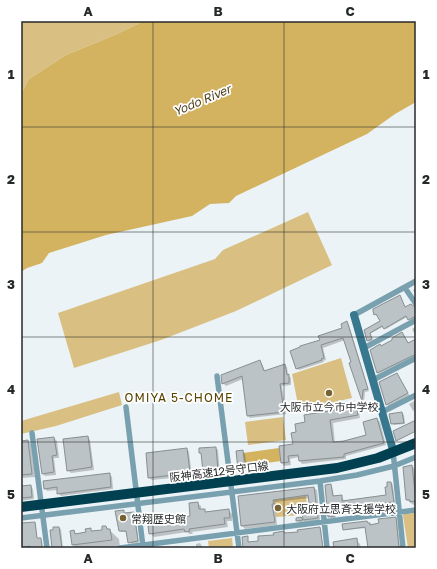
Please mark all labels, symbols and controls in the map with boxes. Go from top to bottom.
text: A [83,3,93,19]
text: B [213,3,223,19]
text: C [345,3,355,19]
text: 1 [8,66,15,82]
text: 1 [423,66,430,82]
water label: Yodo River [171,80,235,119]
text: 2 [7,171,15,187]
text: 2 [422,171,430,187]
text: 3 [7,276,15,292]
text: 3 [422,276,430,292]
text: 4 [7,381,15,397]
text: 4 [422,381,430,397]
marker: 大阪市立今市中学校 [324,388,334,398]
district label: OMIYA 5-CHOME [125,390,233,405]
place label: 大阪市立今市中学校 [280,400,379,413]
street label: 阪神高速12号守口線 [169,458,269,484]
text: 5 [7,486,15,502]
text: 5 [422,486,430,502]
place label: 大阪府立思斉支援学校 [286,502,396,515]
marker: 大阪府立思斉支援学校 [273,503,283,513]
place label: 常翔歴史館 [131,512,186,525]
marker: 常翔歴史館 [118,513,128,523]
text: A [83,550,93,566]
text: B [213,550,223,566]
text: C [345,550,355,566]

